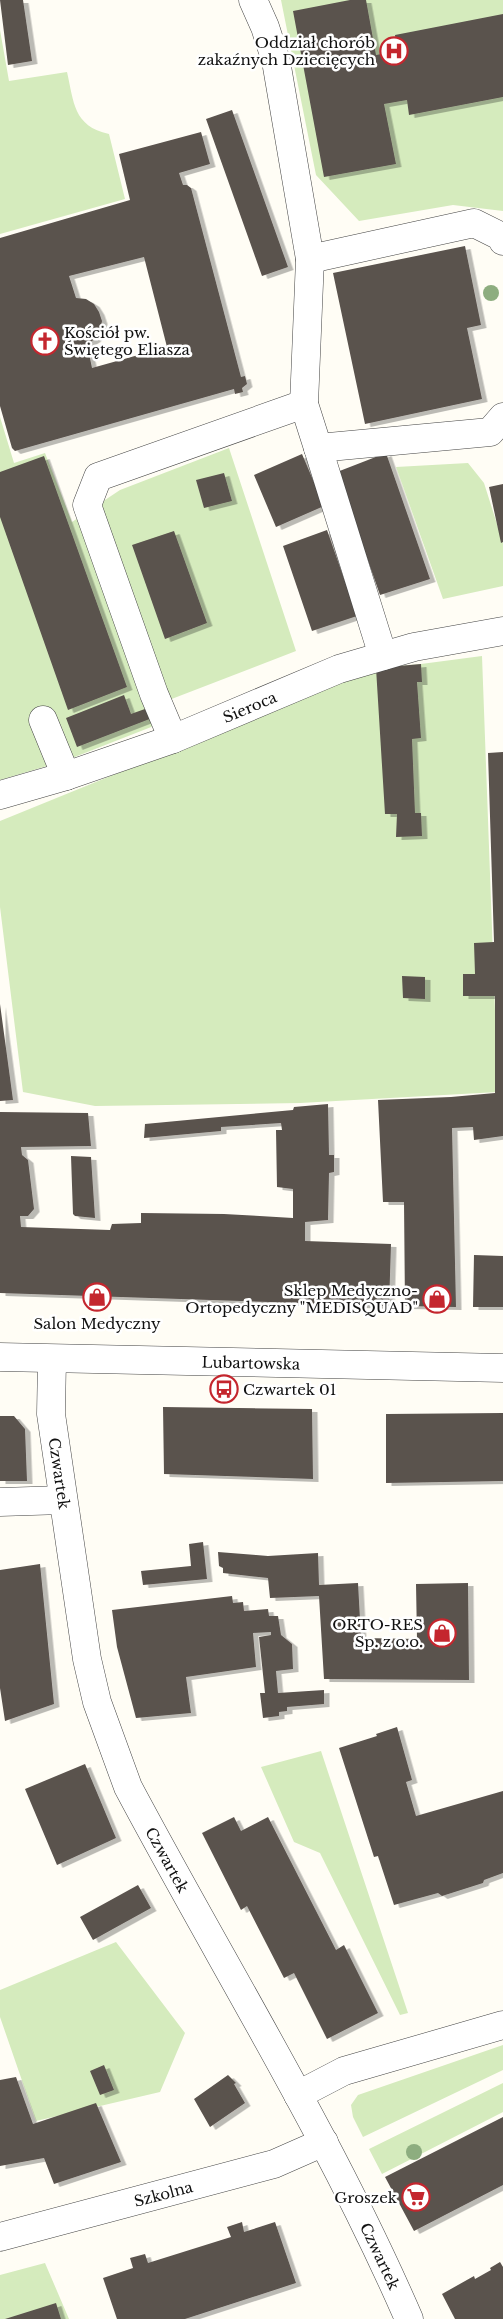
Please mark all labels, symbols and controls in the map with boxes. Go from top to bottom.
place label: Oddział chorób zakaźnych Dziecięcych [198,33,375,69]
hospital icon: Oddział chorób zakaźnych Dziecięcych [379,36,409,66]
place label: Kościół pw. Świętego Eliasza [64,323,191,359]
church icon: Kościół pw. Świętego Eliasza [30,326,60,356]
street label: Sieroca [220,687,280,726]
place label: Sklep Medyczno- Ortopedyczny "MEDISQUAD" [185,1281,418,1317]
shop icon: Salon Medyczny [82,1282,112,1312]
shop icon: Sklep Medyczno- Ortopedyczny "MEDISQUAD" [422,1284,452,1314]
place label: Salon Medyczny [33,1314,161,1333]
street label: Lubartowska [202,1352,301,1373]
bus stop icon: Czwartek 01 [209,1374,239,1404]
place label: Czwartek 01 [243,1380,336,1399]
street label: Czwartek [45,1436,74,1511]
place label: ORTO-RES Sp. z o.o. [332,1615,423,1651]
shop icon: ORTO-RES Sp. z o.o. [427,1618,457,1648]
street label: Czwartek [142,1824,194,1897]
street label: Szkolna [132,2176,195,2210]
supermarket icon: Groszek [401,2182,431,2212]
place label: Groszek [334,2188,398,2207]
street label: Czwartek [356,2219,405,2293]

